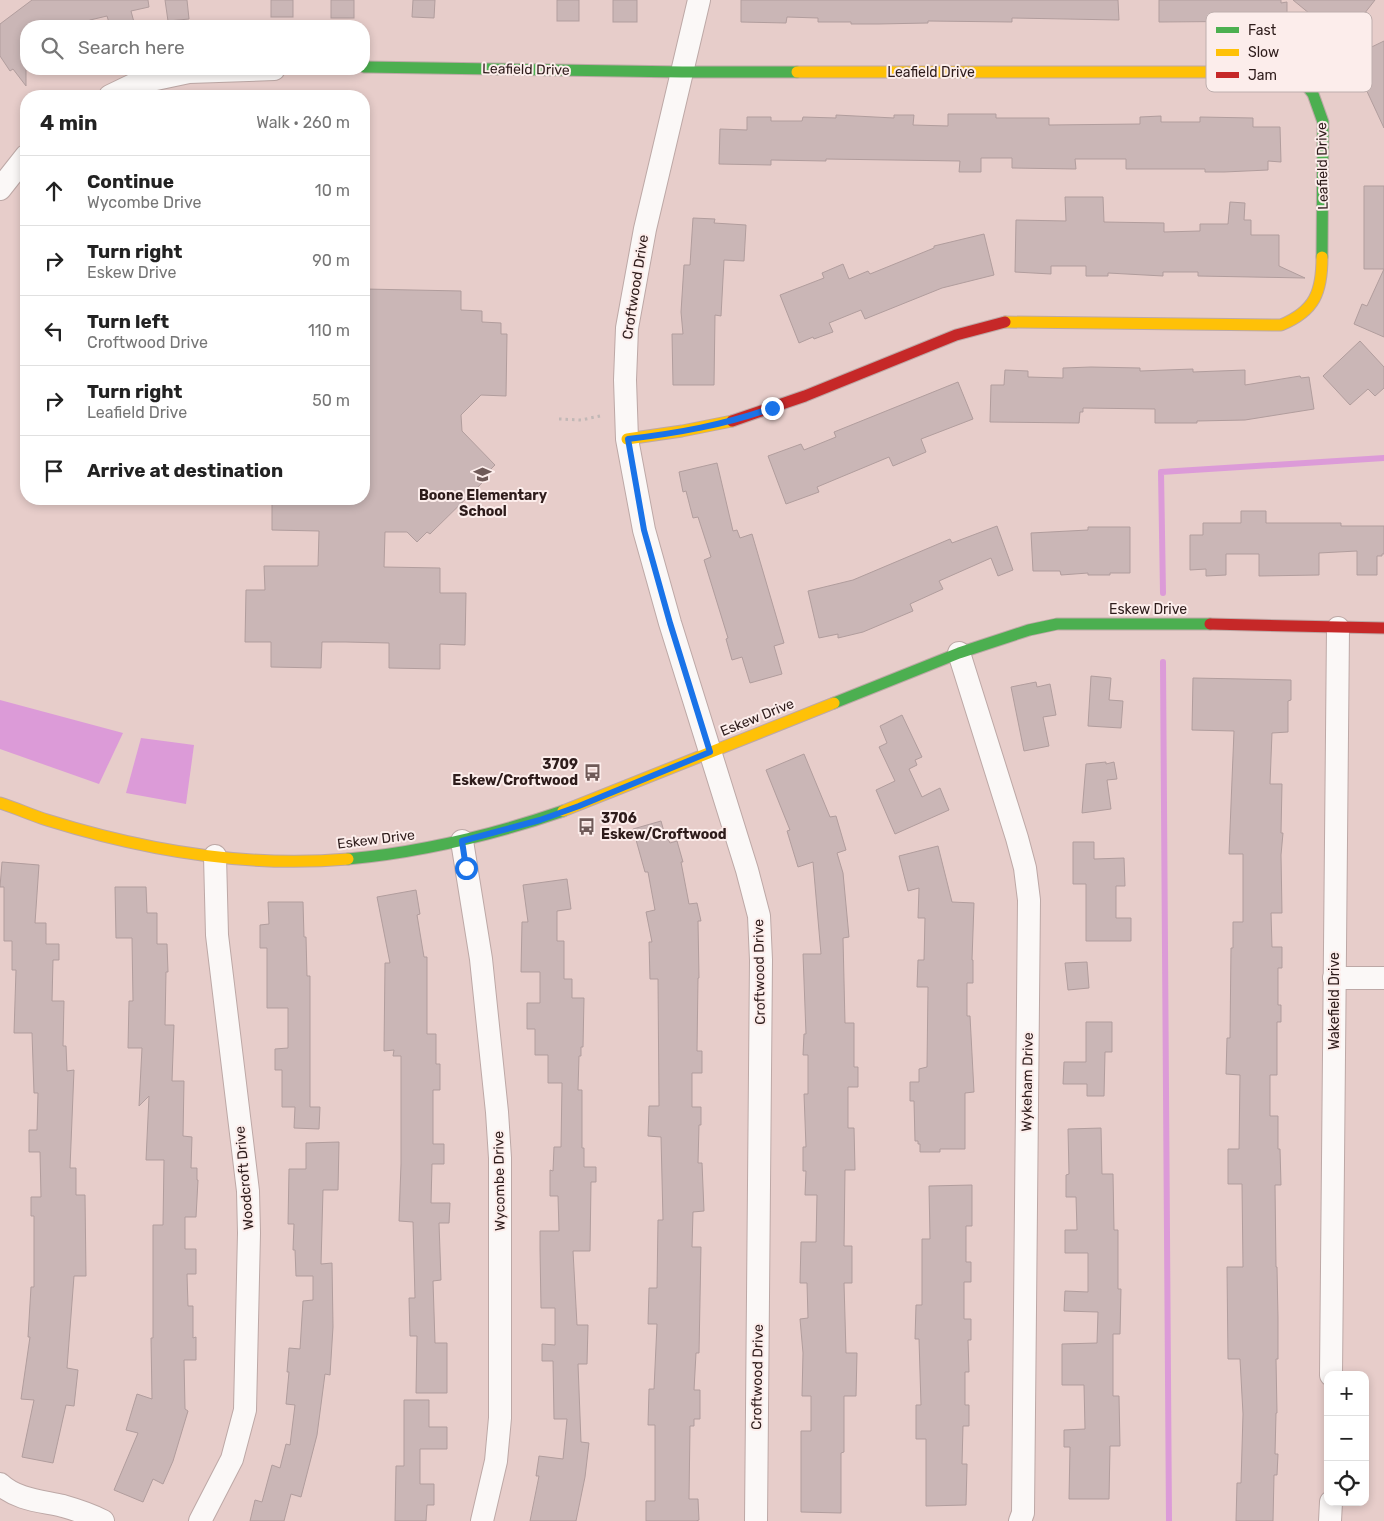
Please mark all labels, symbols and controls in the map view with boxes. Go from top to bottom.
legend [1206,12,1372,92]
search box [20,20,370,75]
text: Fast [1248,22,1277,39]
icon: search [38,34,66,62]
text: Search here [78,36,185,59]
text: Slow [1248,44,1279,61]
street label: Leafield Drive [482,60,570,79]
street label: Leafield Drive [887,64,975,81]
text: Jam [1248,67,1277,84]
text: 4 min [40,110,98,135]
text: Walk · 260 m [256,113,350,132]
street label: Leafield Drive [1313,122,1332,210]
text: Continue [87,170,174,193]
icon: ahead [40,177,68,205]
text: 10 m [315,181,350,200]
text: Wycombe Drive [87,193,202,212]
street label: Croftwood Drive [619,233,652,341]
text: Turn right [87,240,182,263]
icon: right [40,247,68,275]
text: 90 m [312,251,350,270]
text: Eskew Drive [87,263,176,282]
text: Turn left [87,310,169,333]
icon: left [40,317,68,345]
text: 110 m [308,321,350,340]
text: Croftwood Drive [87,333,208,352]
text: Turn right [87,380,182,403]
icon: right [40,387,68,415]
text: 50 m [312,391,350,410]
route end [761,397,784,420]
text: Leafield Drive [87,403,187,422]
icon: arrive [40,457,68,485]
text: Arrive at destination [87,459,283,482]
school or university icon: Boone Elementary School [473,465,493,485]
place label: Boone Elementary School [419,487,548,520]
street label: Eskew Drive [1109,601,1187,618]
street label: Eskew Drive [718,695,797,740]
place label: 3709 Eskew/Croftwood [452,756,578,789]
bus stop icon: 3709 Eskew/Croftwood [582,762,602,782]
place label: 3706 Eskew/Croftwood [601,810,727,843]
bus stop icon: 3706 Eskew/Croftwood [577,816,597,836]
street label: Eskew Drive [336,826,416,853]
route start [455,857,478,880]
street label: Croftwood Drive [750,919,769,1025]
street label: Wakefield Drive [1326,952,1343,1050]
street label: Wykeham Drive [1018,1032,1037,1132]
street label: Woodcroft Drive [231,1125,258,1231]
street label: Wycombe Drive [490,1131,509,1231]
street label: Croftwood Drive [748,1324,767,1430]
map controls [1324,1371,1369,1506]
button: + [1324,1371,1369,1416]
button: − [1324,1416,1369,1461]
button: locate [1324,1461,1369,1506]

